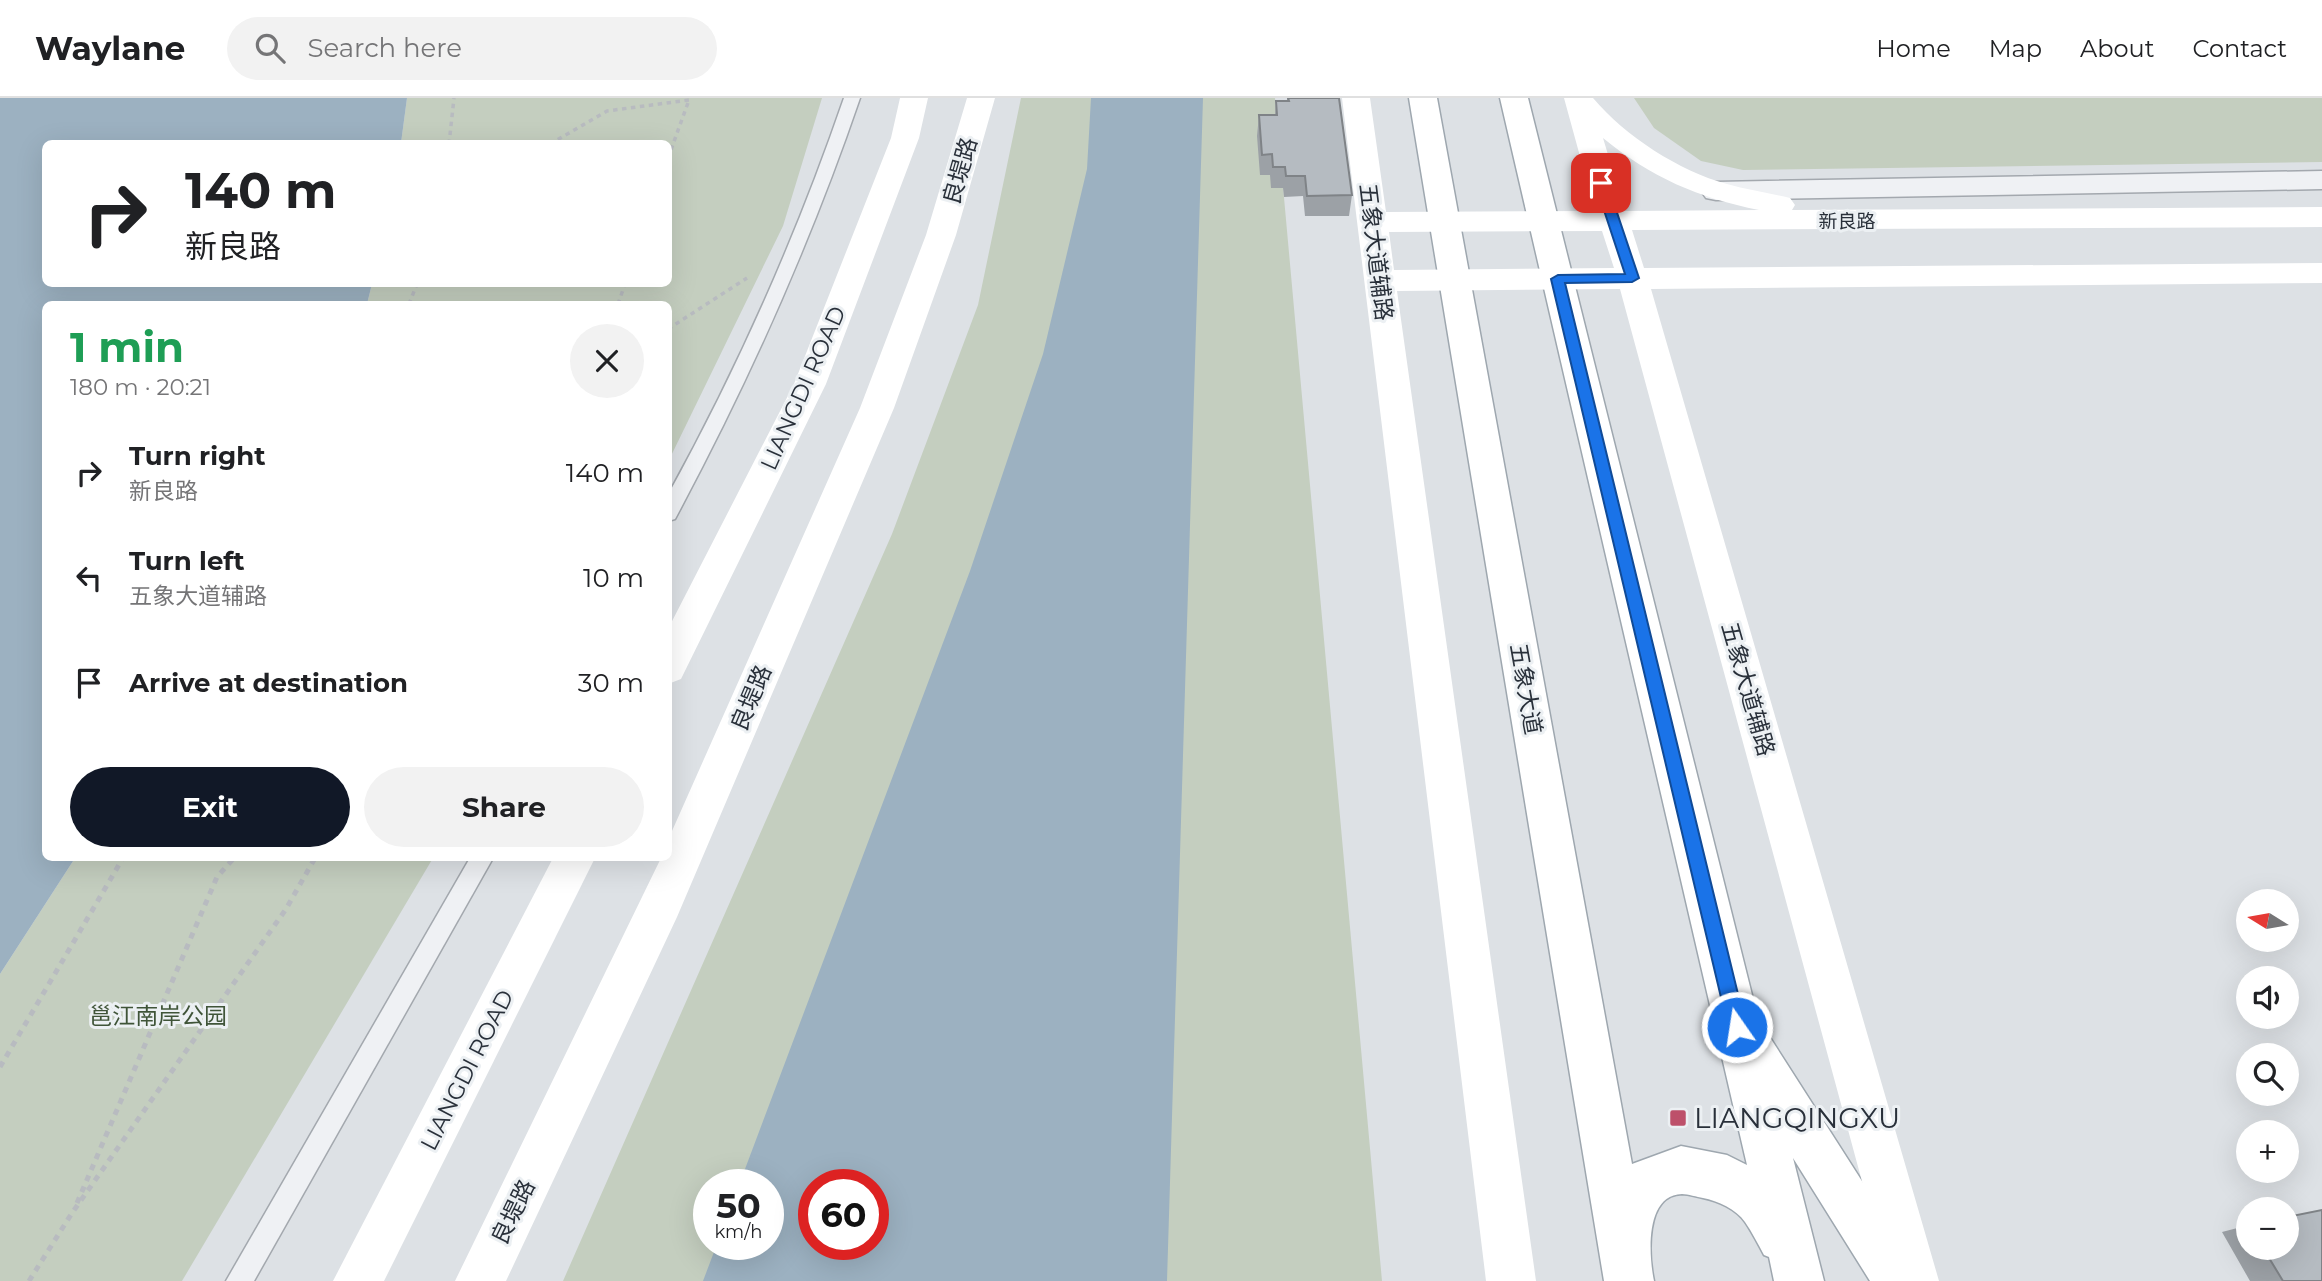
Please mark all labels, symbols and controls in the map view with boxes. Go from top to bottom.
search box [227,17,717,80]
text: Waylane [35,28,185,68]
icon: search [251,29,289,67]
text: Search here [307,32,462,64]
text: Home [1876,34,1951,63]
text: Map [1989,34,2042,63]
text: About [2080,34,2154,63]
text: Contact [2192,34,2287,63]
street label: 良堤路 [937,134,983,208]
pin [1571,153,1631,213]
text: 140 m [185,161,337,220]
icon: arrive [1582,164,1620,202]
icon: right [70,168,161,259]
street label: 五象大道辅路 [1354,182,1398,322]
street label: 新良路 [1818,210,1876,233]
text: 新良路 [185,227,281,266]
street label: LIANGDI ROAD [754,302,852,474]
text: 1 min [70,321,184,373]
button: close [570,324,644,398]
text: 180 m · 20:21 [70,373,211,401]
text: Turn right [129,440,265,472]
icon: right [70,454,108,492]
text: 140 m [566,457,644,489]
text: 新良路 [129,477,198,505]
text: Turn left [129,545,245,577]
icon: left [70,559,108,597]
text: 10 m [583,562,644,594]
text: 五象大道辅路 [129,582,267,610]
street label: 五象大道辅路 [1716,619,1780,759]
street label: 五象大道 [1504,641,1548,737]
street label: 良堤路 [725,661,777,735]
icon: arrive [70,664,108,702]
text: Arrive at destination [129,667,408,699]
text: 30 m [578,667,644,699]
button: Exit [70,767,350,847]
button: Share [364,767,644,847]
north arrow [2236,889,2300,952]
map controls [2236,889,2299,1260]
button: sound [2236,966,2299,1029]
street label: LIANGDI ROAD [414,985,520,1155]
position arrow [1700,990,1774,1064]
park label: 邕江南岸公园 [89,1002,227,1030]
button: search [2236,1043,2299,1106]
place label: LIANGQINGXU [1694,1101,1900,1135]
marker: LIANGQINGXU [1668,1108,1688,1128]
button: + [2236,1120,2299,1183]
speed limit sign: 60 [798,1169,889,1260]
street label: 良堤路 [485,1175,541,1249]
text: 50 [716,1184,761,1227]
button: − [2236,1197,2299,1260]
text: km/h [714,1221,763,1243]

